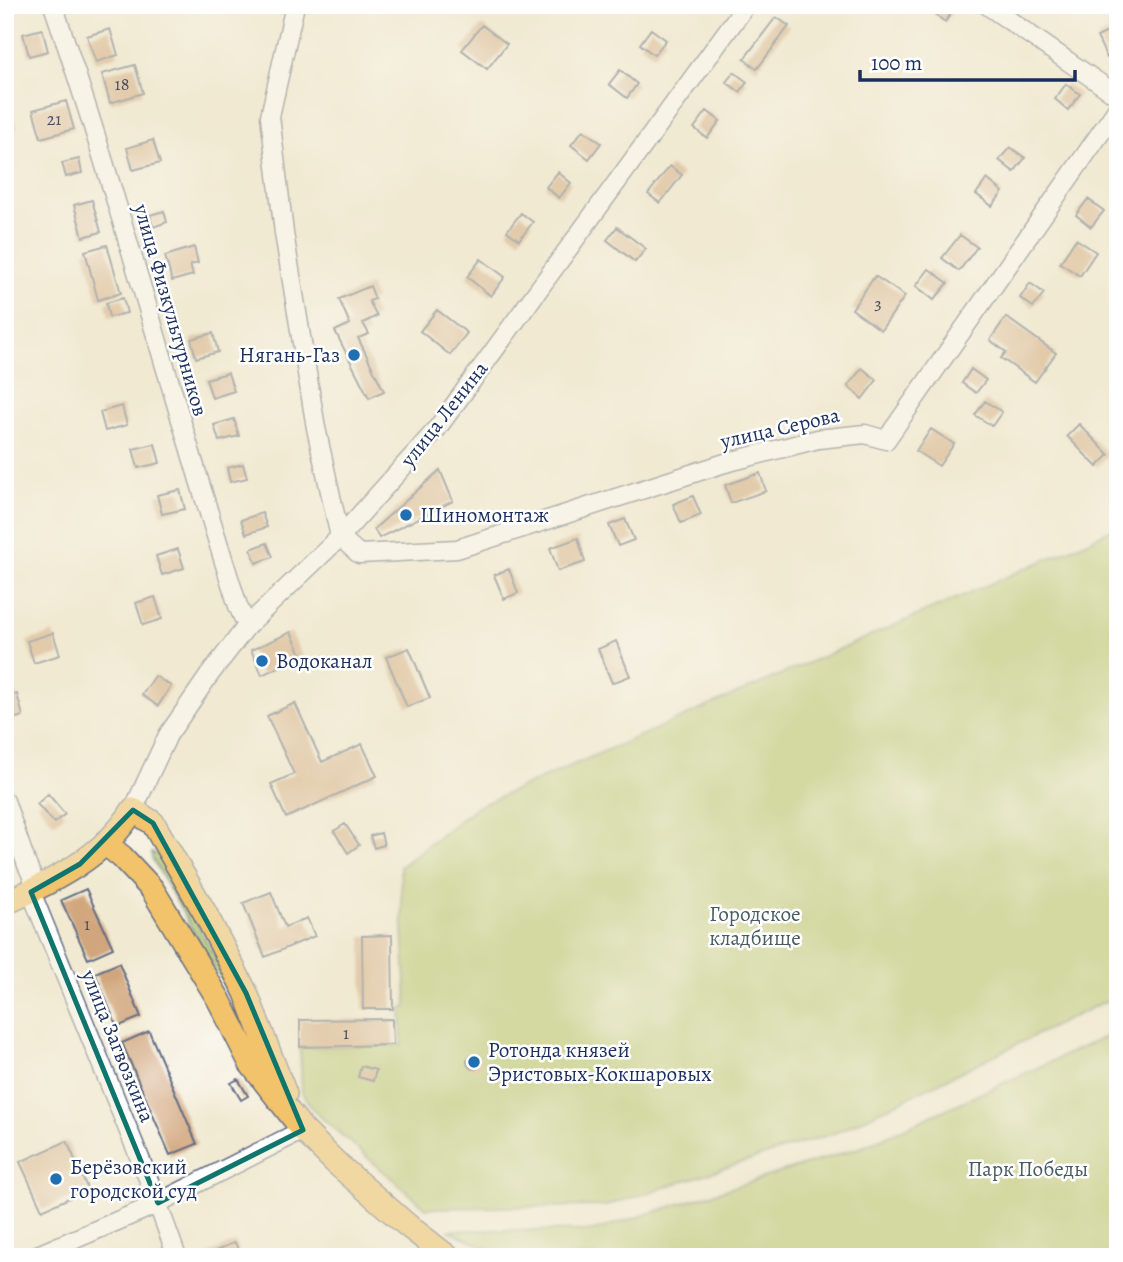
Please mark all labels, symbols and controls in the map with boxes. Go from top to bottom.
scale bar [860,38,1076,82]
text: 100 m [871,49,922,77]
house number: 18 [115,72,129,96]
house number: 21 [47,107,61,131]
street label: улица Физкультурников [127,200,215,419]
house number: 3 [874,291,882,315]
place label: Нягань-Газ [239,341,340,369]
marker: Нягань-Газ [346,347,362,363]
street label: улица Ленина [393,355,494,473]
street label: улица Серова [717,401,843,456]
place label: Шиномонтаж [420,501,549,529]
marker: Шиномонтаж [398,507,414,523]
place label: Водоканал [276,647,372,675]
marker: Водоканал [254,653,270,669]
park label: Городское кладбище [709,900,801,952]
house number: 1 [84,912,90,936]
street label: улица Загвозкина [74,965,161,1127]
house number: 1 [343,1021,349,1045]
place label: Ротонда князей Эристовых-Кокшаровых [488,1036,712,1088]
marker: Ротонда князей Эристовых-Кокшаровых [466,1054,482,1070]
place label: Берёзовский городской суд [70,1153,197,1205]
park label: Парк Победы [968,1155,1088,1183]
marker: Берёзовский городской суд [48,1171,64,1187]

